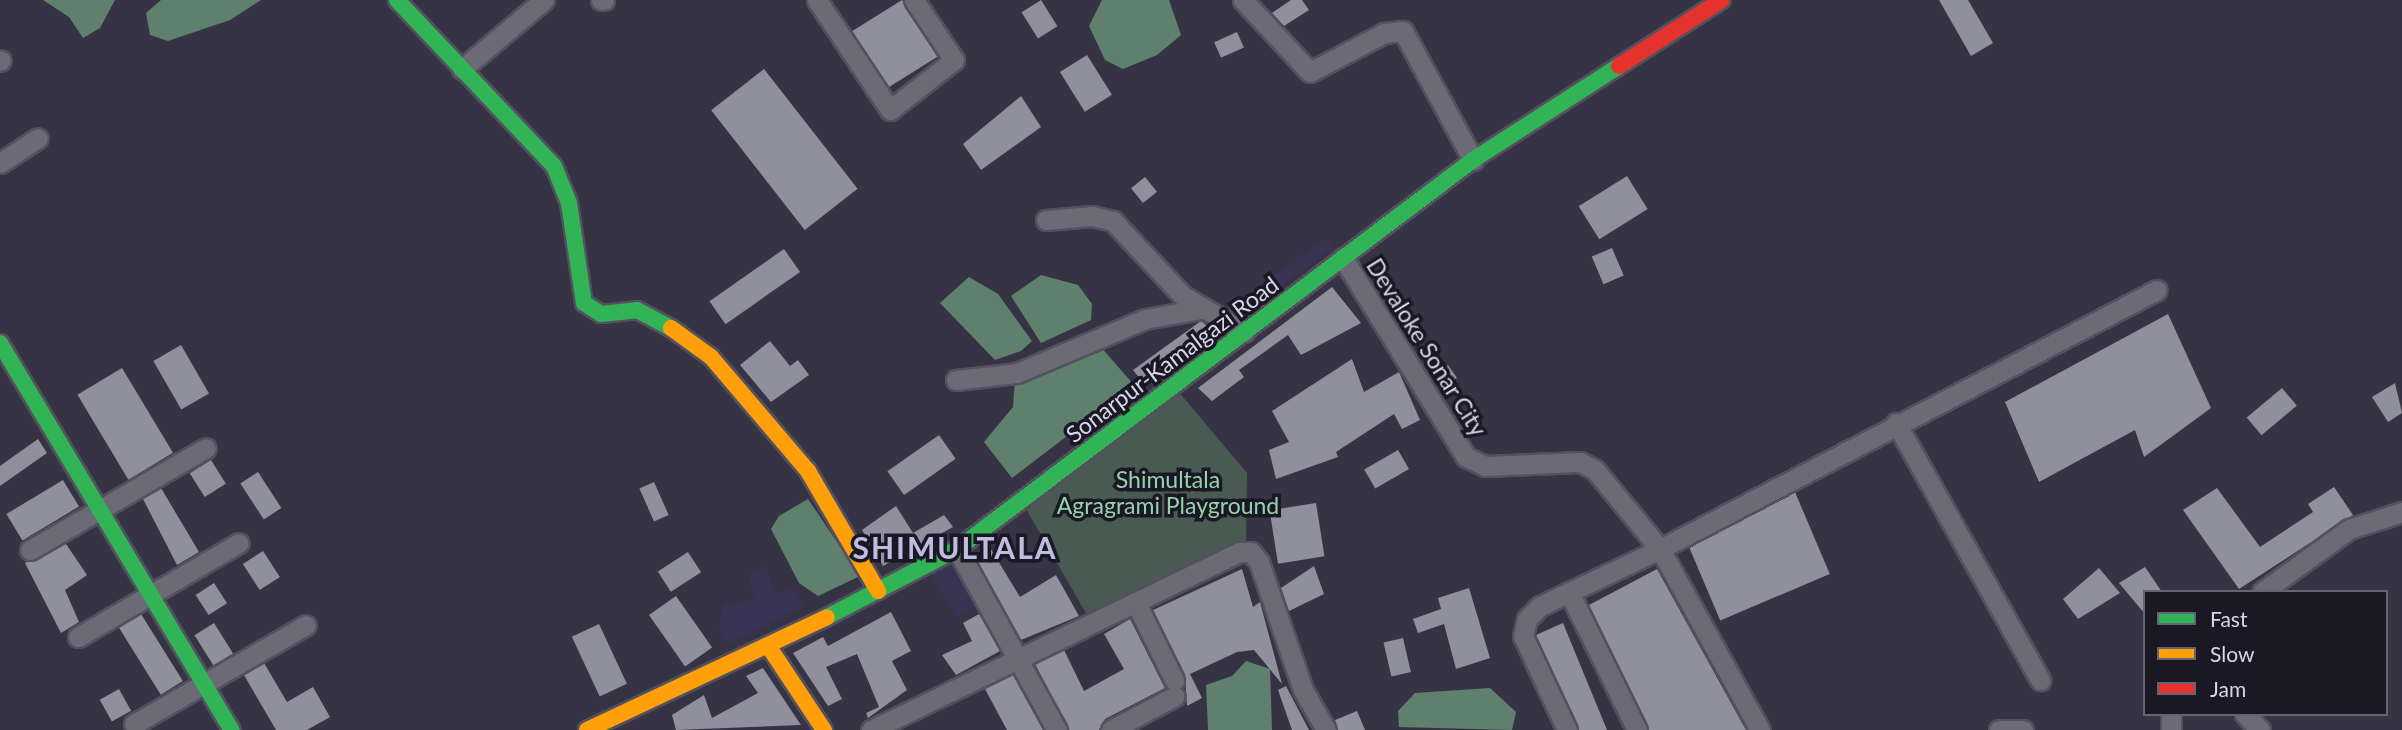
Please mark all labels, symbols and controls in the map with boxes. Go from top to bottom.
street label: Devaloke Sonar City [1361,253,1493,441]
street label: Sonarpur-Kamalgazi Road [1060,270,1284,448]
park label: Shimultala Agragrami Playground [1057,465,1279,519]
district label: SHIMULTALA [854,529,1056,565]
legend [2143,590,2388,716]
text: Fast [2210,606,2247,631]
text: Slow [2210,641,2254,666]
text: Jam [2210,676,2246,701]

